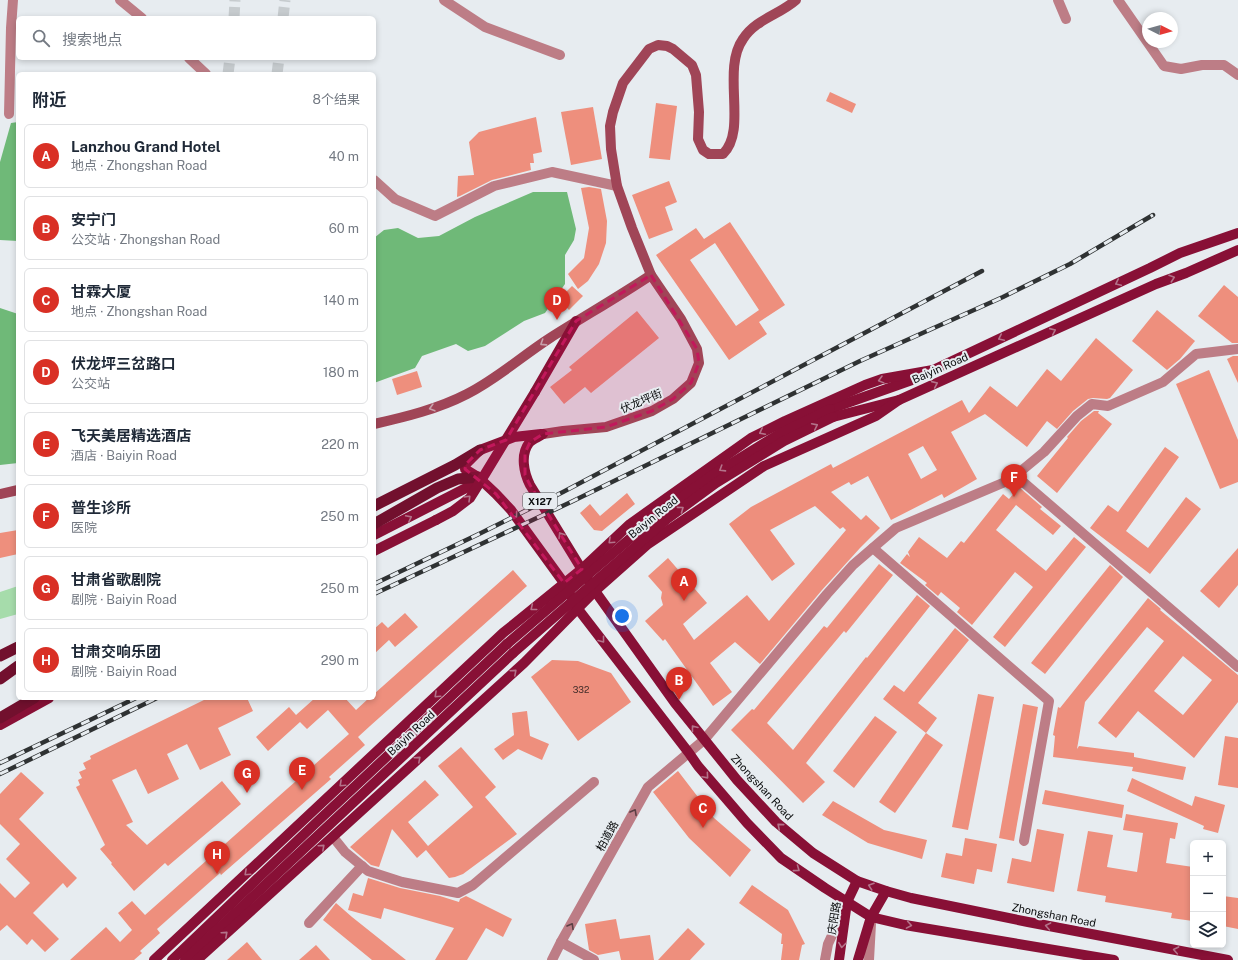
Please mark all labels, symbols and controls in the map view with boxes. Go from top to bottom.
north arrow [1142,12,1178,48]
search box [16,16,376,60]
icon: search [30,27,52,49]
text: 搜索地点 [62,31,122,48]
text: 附近 [32,90,66,110]
text: 8个结果 [313,92,360,107]
text: Lanzhou Grand Hotel [71,138,221,155]
text: A [41,149,51,164]
text: 40 m [328,149,359,164]
text: 地点 · Zhongshan Road [71,158,207,173]
text: 安宁门 [71,211,116,228]
text: B [42,221,50,236]
text: 60 m [329,221,359,236]
text: 公交站 · Zhongshan Road [71,232,220,247]
one-way arrow [1168,275,1175,283]
one-way arrow [1115,278,1123,286]
text: 甘霖大厦 [71,283,131,300]
pin: D [544,287,570,320]
text: C [41,293,51,308]
text: 140 m [323,293,359,308]
text: 地点 · Zhongshan Road [71,304,207,319]
one-way arrow [1049,327,1056,335]
one-way arrow [997,333,1005,341]
one-way arrow [541,338,548,345]
street label: Baiyin Road [910,350,970,386]
text: 伏龙坪三岔路口 [71,355,176,372]
text: D [41,365,51,380]
text: 180 m [323,365,359,380]
one-way arrow [877,375,884,384]
text: 公交站 [71,376,110,391]
one-way arrow [930,381,938,389]
street label: 伏龙坪街 [618,387,664,415]
one-way arrow [429,403,436,412]
one-way arrow [810,423,818,431]
text: 飞天美居精选酒店 [71,427,191,444]
one-way arrow [759,428,766,435]
text: E [42,437,50,452]
text: 220 m [321,437,359,452]
text: 酒店 · Baiyin Road [71,448,177,463]
one-way arrow [719,464,726,472]
pin: F [1001,464,1027,497]
road number: X127 [523,493,557,509]
street label: Baiyin Road [626,493,680,541]
one-way arrow [463,495,471,503]
text: 普生诊所 [71,499,131,516]
one-way arrow [676,507,683,514]
text: F [42,509,50,524]
text: 250 m [321,509,359,524]
one-way arrow [510,511,517,518]
one-way arrow [404,515,412,522]
text: 医院 [71,520,97,535]
one-way arrow [559,533,566,540]
one-way arrow [609,536,616,543]
pin: A [671,568,697,601]
text: 甘肃省歌剧院 [71,571,161,588]
text: G [41,581,51,596]
text: 250 m [321,581,359,596]
text: 剧院 · Baiyin Road [71,592,177,607]
one-way arrow [531,604,538,611]
your location [612,606,632,626]
one-way arrow [597,635,604,642]
text: 甘肃交响乐团 [71,643,161,660]
text: H [41,653,51,668]
text: 290 m [321,653,359,668]
text: 剧院 · Baiyin Road [71,664,177,679]
pin: B [666,667,692,700]
one-way arrow [509,669,517,676]
house number: 332 [573,684,589,695]
one-way arrow [434,690,442,698]
street label: Baiyin Road [385,708,437,758]
one-way arrow [692,725,699,732]
street label: Zhongshan Road [728,752,796,822]
one-way arrow [413,756,421,764]
pin: E [289,757,315,790]
pin: G [234,760,260,793]
one-way arrow [701,771,709,779]
one-way arrow [339,779,347,787]
pin: C [690,795,716,828]
one-way arrow [629,809,637,816]
street label: 柏道路 [594,819,620,853]
one-way arrow [777,823,784,830]
map controls [1190,840,1226,948]
button: + [1190,840,1226,876]
pin: H [204,841,230,874]
one-way arrow [317,844,325,851]
one-way arrow [792,864,799,871]
one-way arrow [244,868,252,875]
button: − [1190,876,1226,912]
one-way arrow [868,882,875,891]
street label: 庆阳路 [825,901,843,935]
street label: Zhongshan Road [1011,901,1097,929]
button: layers [1190,912,1226,948]
one-way arrow [906,921,912,929]
one-way arrow [566,922,573,930]
one-way arrow [1045,922,1051,931]
one-way arrow [221,932,228,939]
one-way arrow [837,942,846,948]
one-way arrow [1172,946,1179,955]

